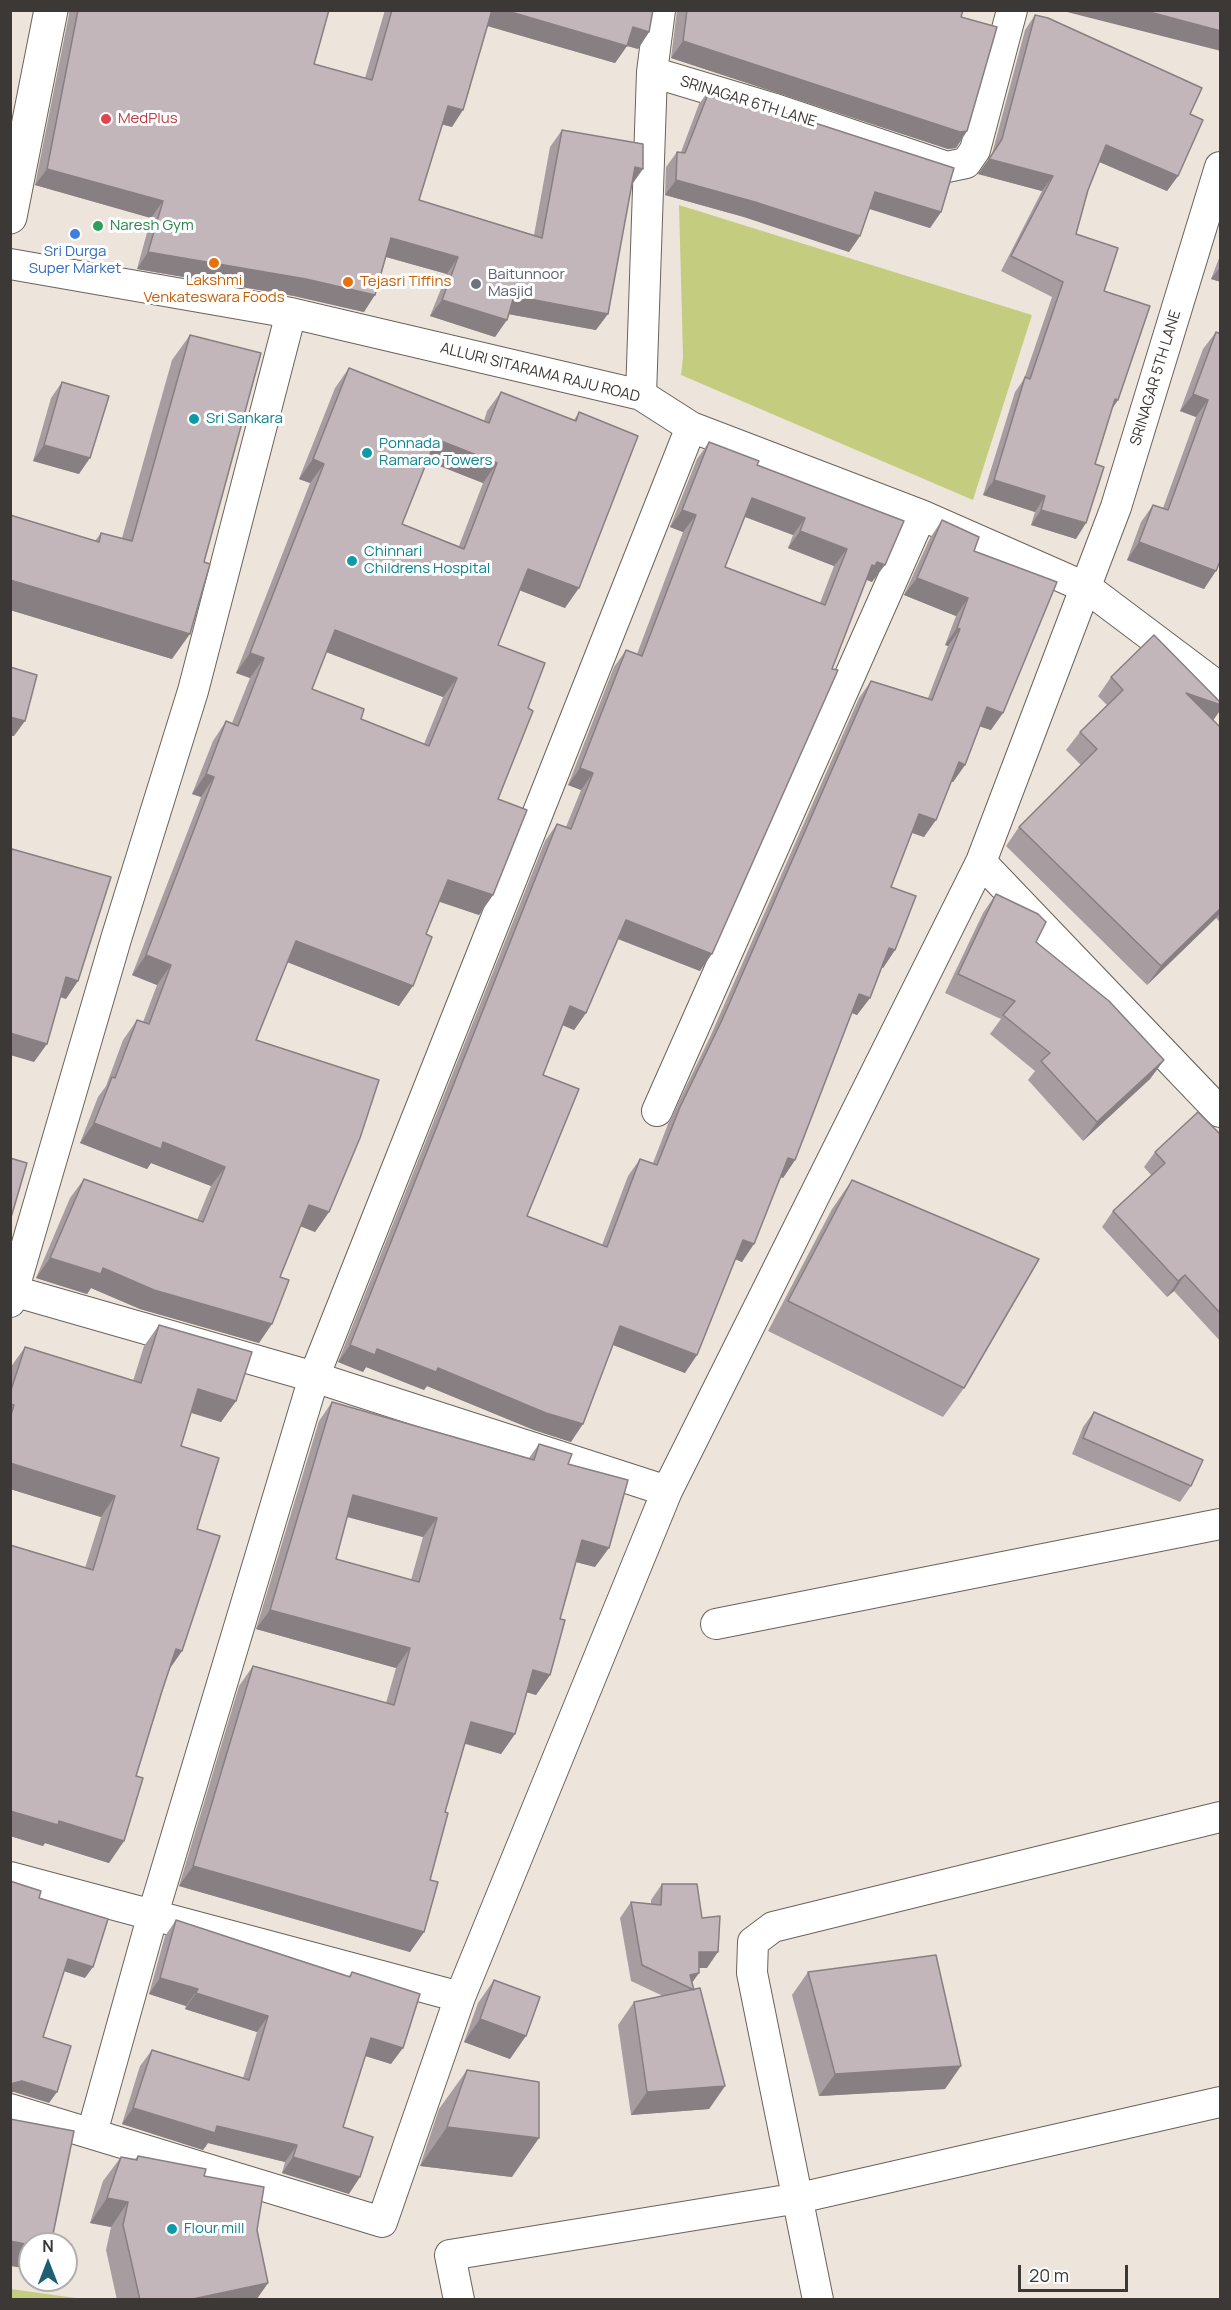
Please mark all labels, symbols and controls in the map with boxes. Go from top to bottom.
street label: SRINAGAR 6TH LANE [678,73,818,131]
place label: MedPlus [118,110,178,128]
marker: MedPlus [99,112,113,126]
place label: Naresh Gym [110,217,194,235]
marker: Naresh Gym [91,219,105,233]
marker: Sri Durga Super Market [68,227,82,241]
place label: Sri Durga Super Market [29,243,121,278]
marker: Lakshmi Venkateswara Foods [207,256,221,270]
place label: Baitunnoor Masjid [488,266,565,301]
place label: Lakshmi Venkateswara Foods [143,272,285,307]
place label: Tejasri Tiffins [360,273,451,291]
marker: Tejasri Tiffins [341,275,355,289]
marker: Baitunnoor Masjid [469,277,483,291]
street label: SRINAGAR 5TH LANE [1127,308,1185,448]
street label: ALLURI SITARAMA RAJU ROAD [438,339,642,407]
place label: Sri Sankara [206,410,283,428]
marker: Sri Sankara [187,412,201,426]
place label: Ponnada Ramarao Towers [379,435,492,470]
marker: Ponnada Ramarao Towers [360,446,374,460]
place label: Chinnari Childrens Hospital [364,543,490,578]
marker: Chinnari Childrens Hospital [345,554,359,568]
place label: Flour mill [184,2220,244,2238]
marker: Flour mill [165,2222,179,2236]
north arrow [18,2232,78,2292]
text: N [42,2235,54,2257]
scale bar [1021,2253,1130,2291]
text: 20 m [1029,2263,1069,2287]

